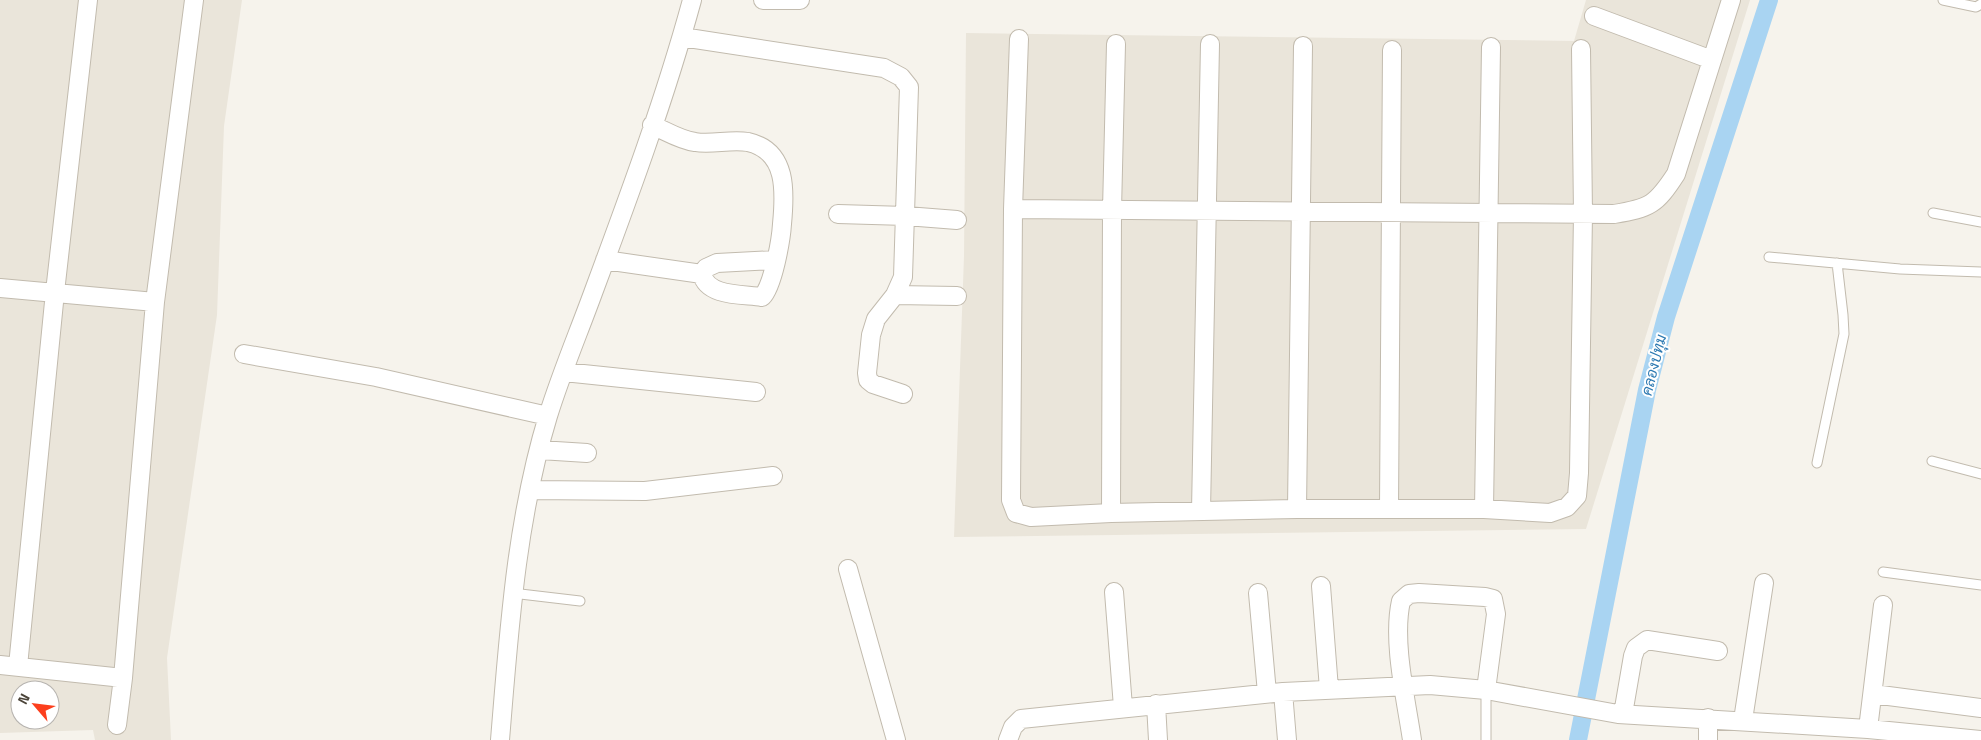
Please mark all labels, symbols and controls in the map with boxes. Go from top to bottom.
water label: คลองปทุม [1635,332,1672,398]
north arrow [10,680,60,730]
text: N [12,689,35,708]

